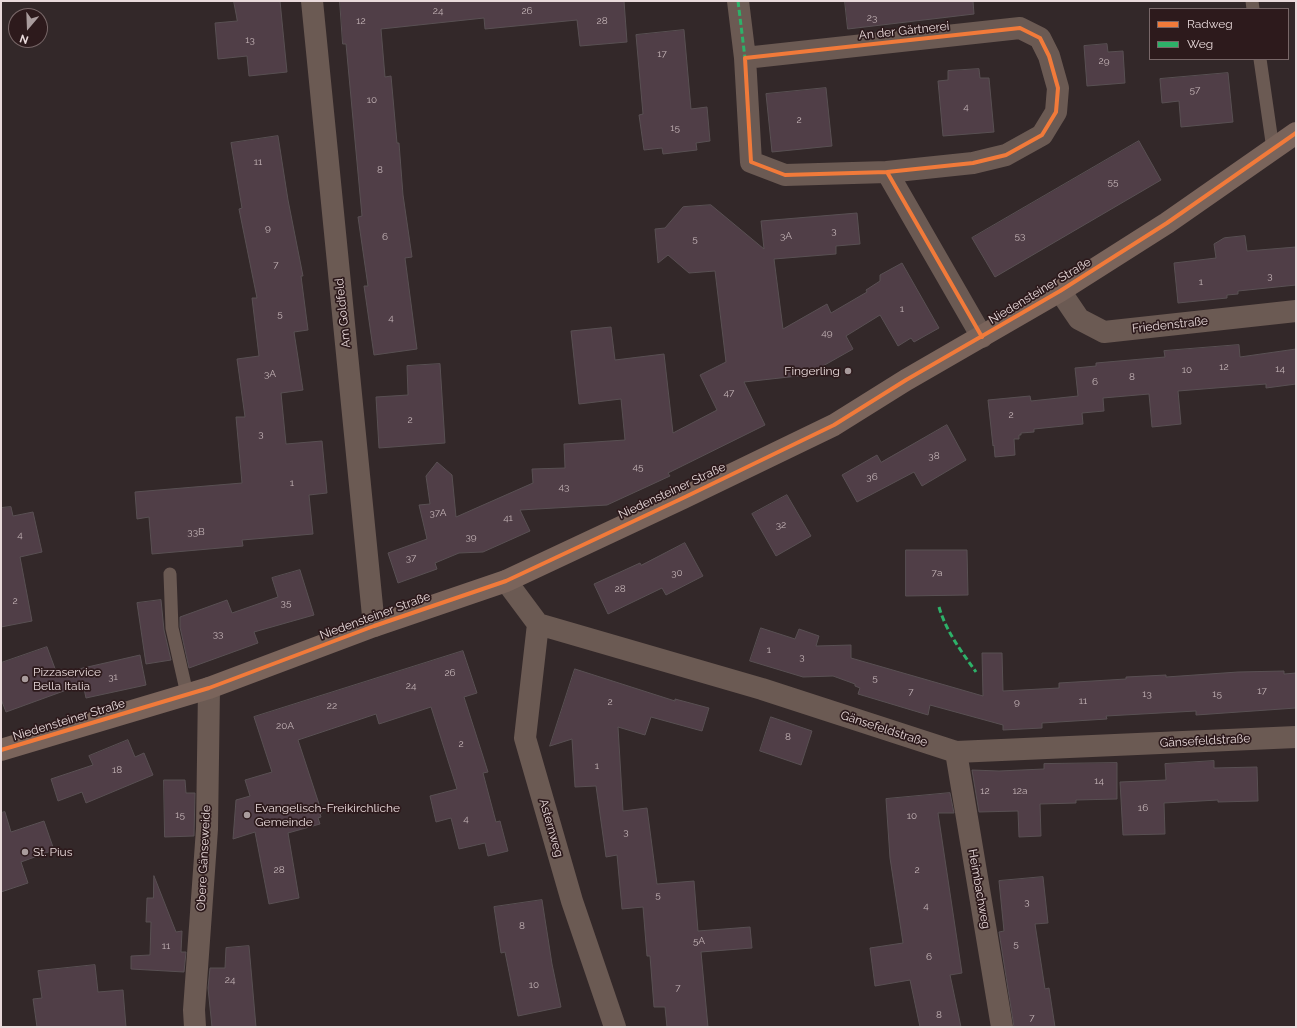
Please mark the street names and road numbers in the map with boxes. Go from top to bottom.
street label: An der Gärtnerei [858,19,950,43]
street label: Niedensteiner Straße [986,255,1094,327]
street label: Am Goldfeld [332,277,354,349]
street label: Friedenstraße [1131,314,1209,336]
street label: Niedensteiner Straße [616,460,728,522]
street label: Niedensteiner Straße [318,589,432,643]
street label: Niedensteiner Straße [11,696,127,744]
street label: Gänsefeldstraße [839,708,929,750]
street label: Gänsefeldstraße [1159,731,1251,751]
street label: Asternweg [536,797,566,859]
street label: Obere Gänseweide [194,805,214,911]
street label: Heimbachweg [965,848,993,930]

